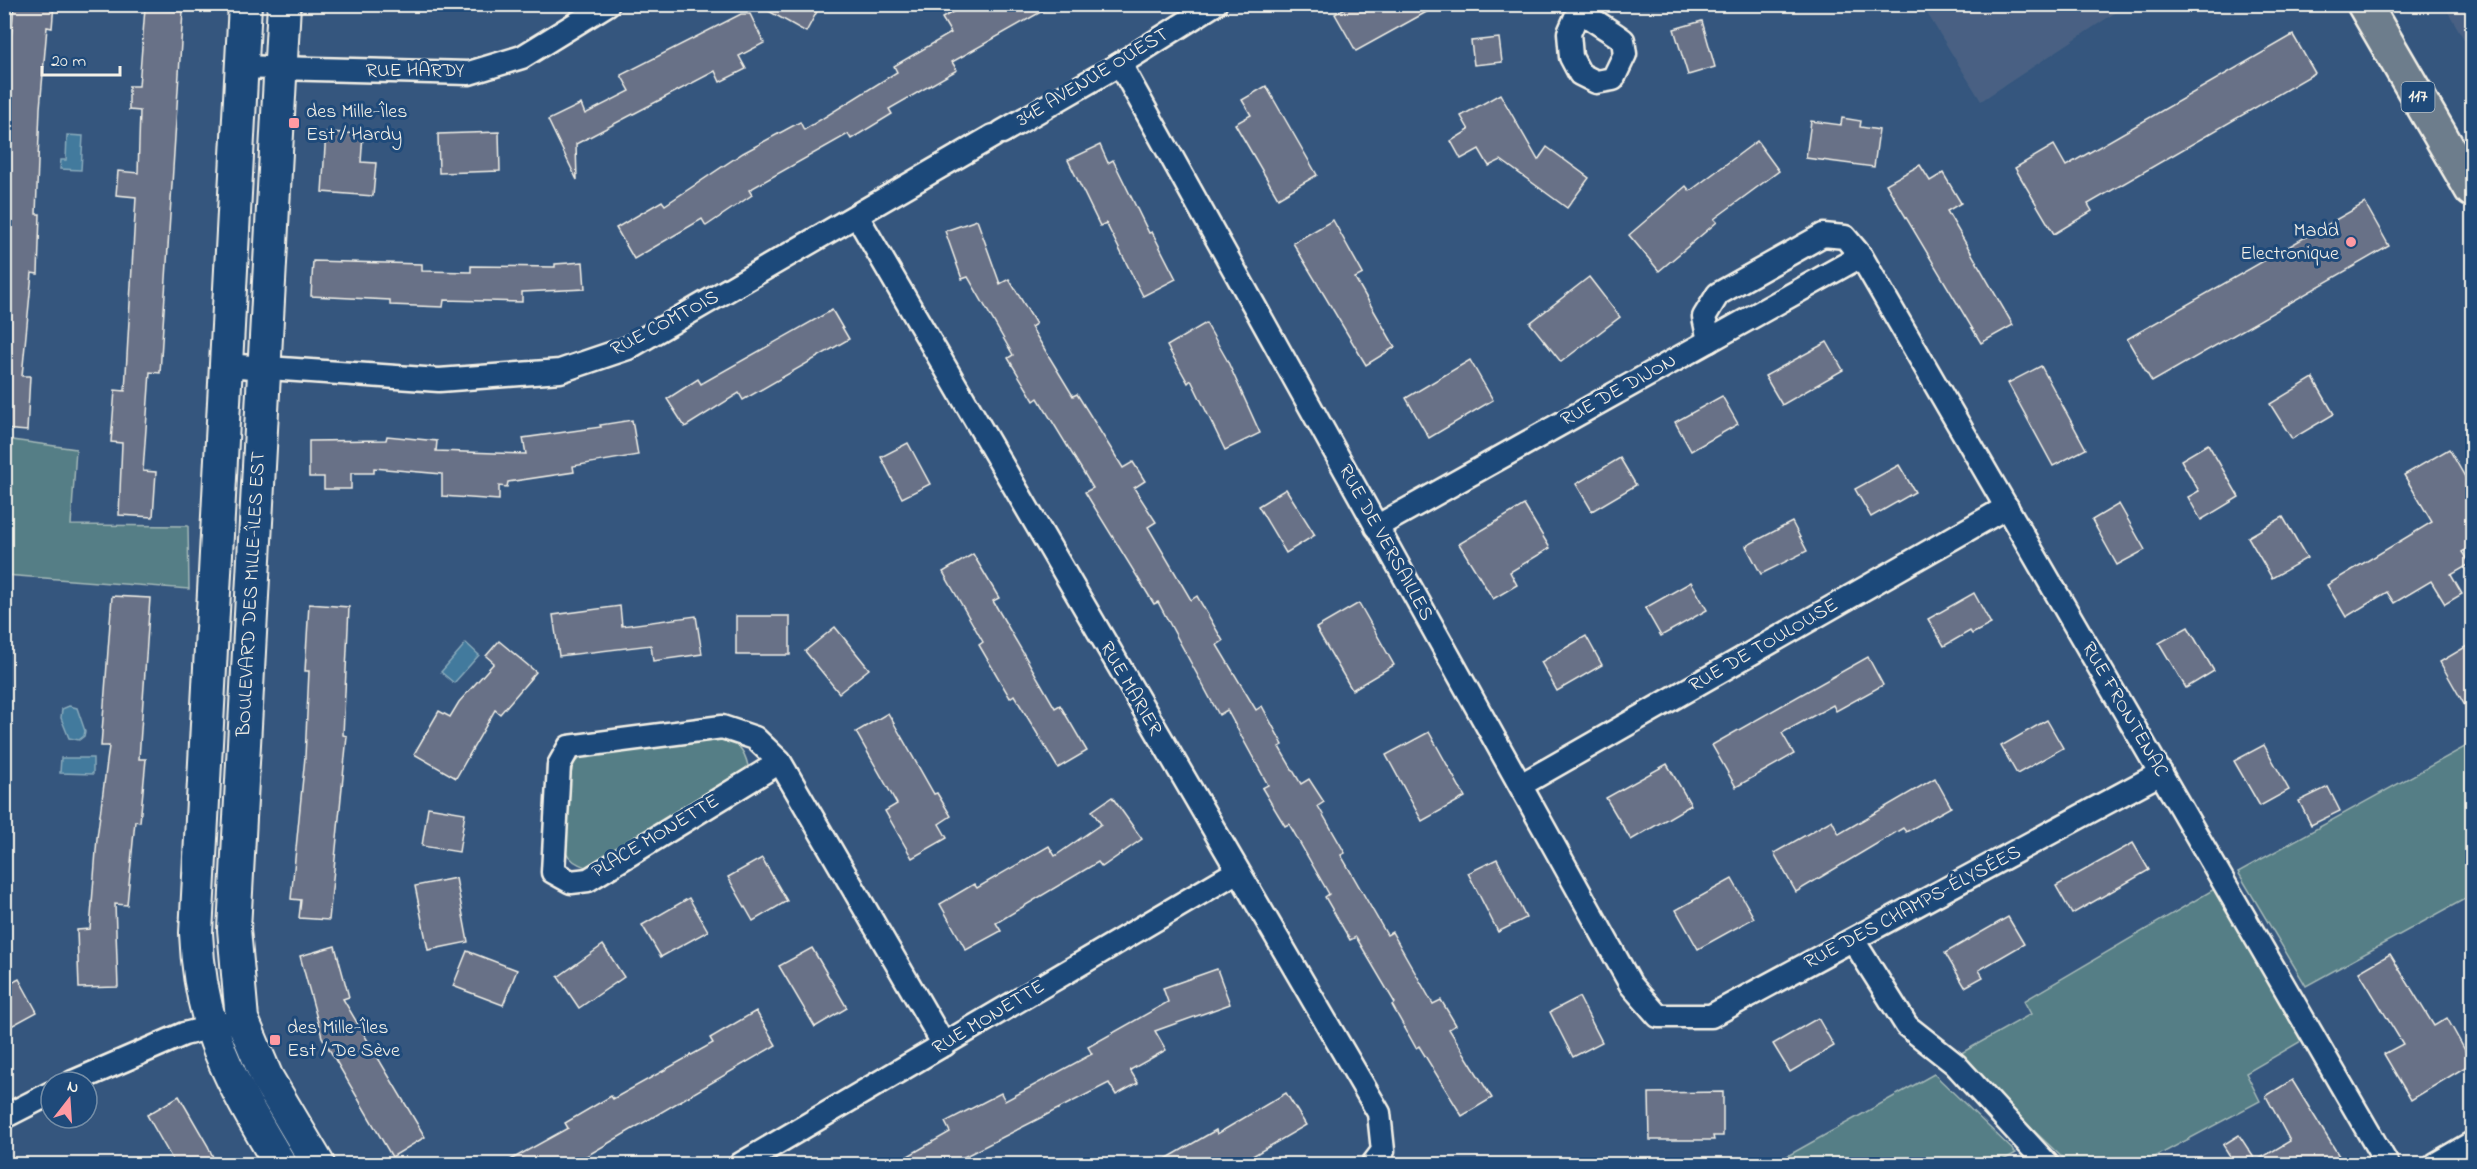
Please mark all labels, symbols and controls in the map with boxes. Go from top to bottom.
street label: 34E AVENUE OUEST [1011,21,1175,135]
scale bar [42,39,120,77]
text: 20 m [51,49,86,75]
street label: RUE HARDY [366,57,464,86]
road number: 117 [2402,82,2434,112]
place label: des Mille-Îles Est / Hardy [306,98,408,150]
marker: des Mille-Îles Est / Hardy [287,116,301,130]
place label: Madd Electronique [2240,217,2339,269]
marker: Madd Electronique [2344,235,2358,249]
street label: RUE COMTOIS [606,283,724,365]
street label: RUE DE DIJON [1556,347,1682,435]
street label: BOULEVARD DES MILLE-ÎLES EST [230,451,274,738]
street label: RUE DE VERSAILLES [1330,460,1440,627]
street label: RUE DE TOULOUSE [1684,591,1844,701]
street label: RUE MARIER [1091,637,1169,742]
street label: RUE FRONTENAC [2073,637,2175,783]
street label: PLACE MONETTE [587,787,725,887]
street label: RUE DES CHAMPS-ÉLYSÉES [1799,838,2027,978]
street label: RUE MONETTE [927,973,1051,1063]
place label: des Mille-Îles Est / De Sève [287,1014,400,1066]
marker: des Mille-Îles Est / De Sève [268,1033,282,1047]
north arrow [39,1070,99,1130]
text: N [64,1075,82,1101]

